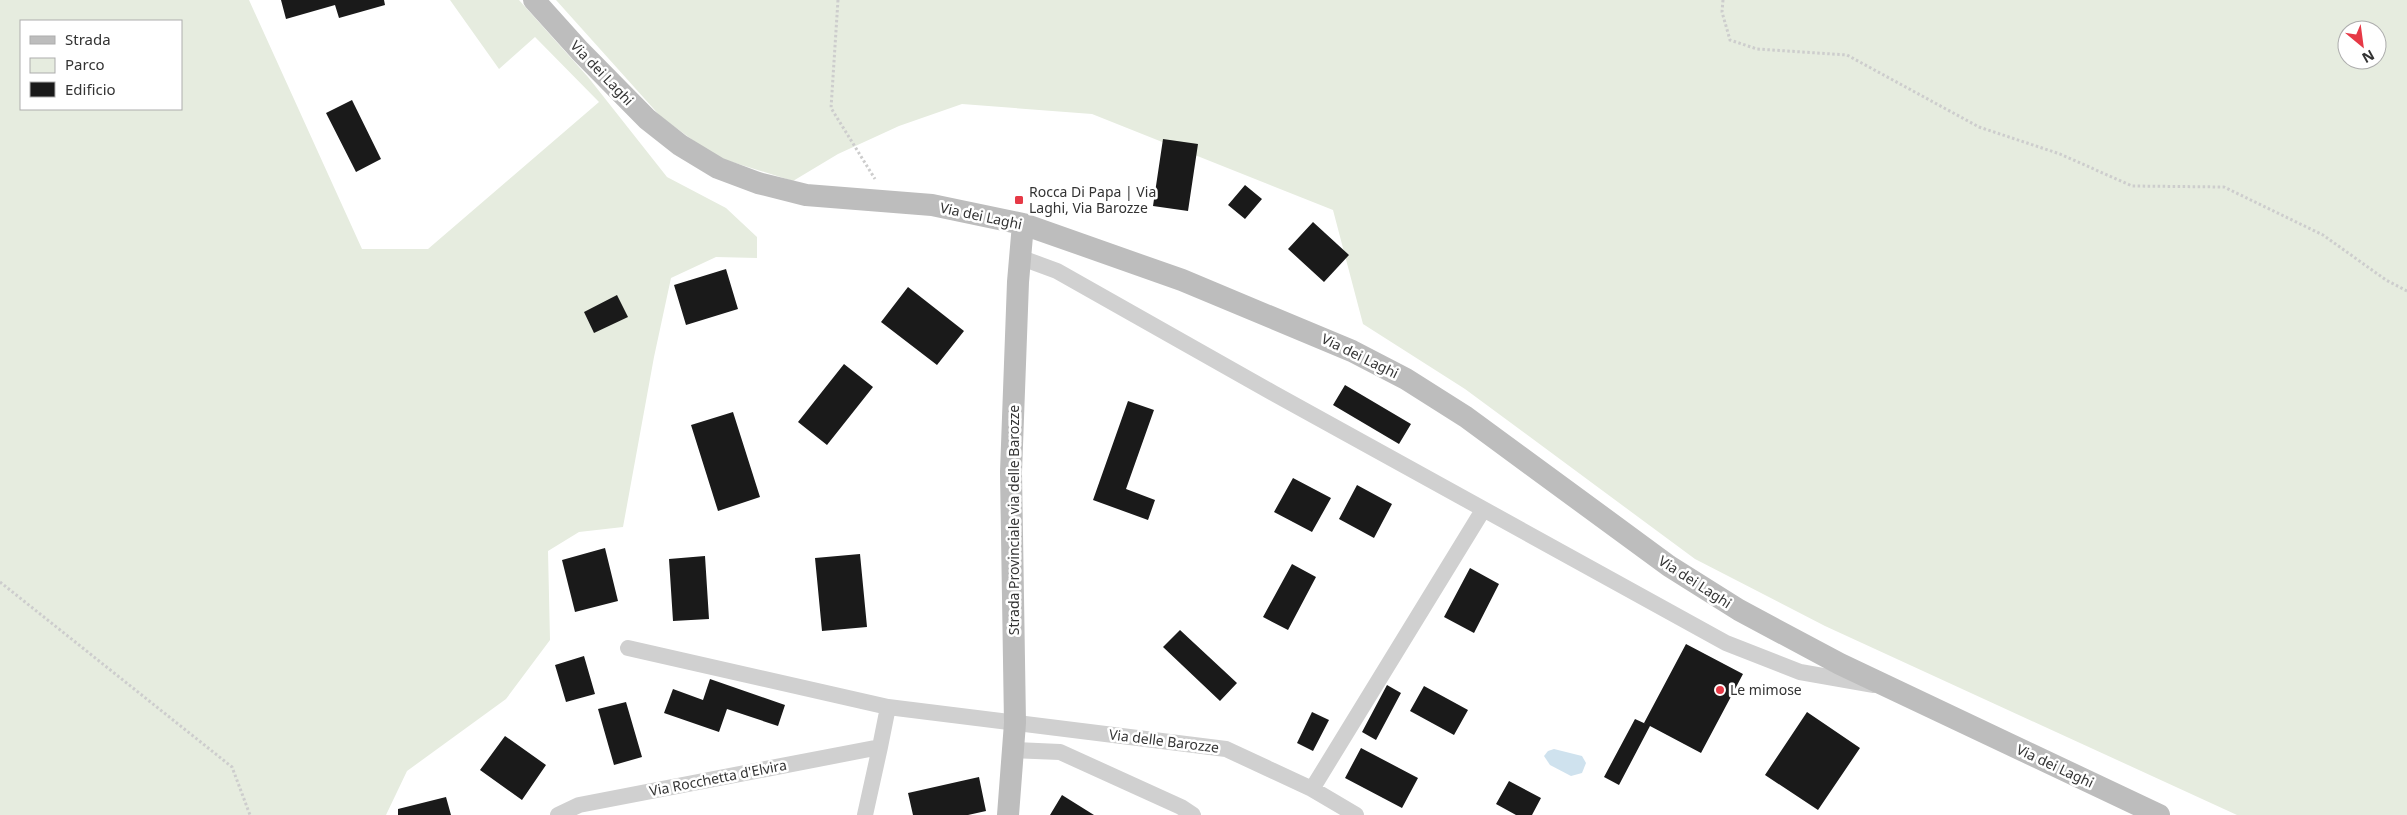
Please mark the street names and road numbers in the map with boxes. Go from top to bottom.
street label: Via dei Laghi [567,36,638,109]
street label: Via dei Laghi [938,198,1024,233]
street label: Via dei Laghi [1319,329,1402,382]
street label: Strada Provinciale via delle Barozze [1004,405,1023,635]
street label: Via dei Laghi [1655,551,1735,612]
street label: Via delle Barozze [1108,724,1220,757]
street label: Via dei Laghi [2013,739,2097,792]
street label: Via Rocchetta d'Elvira [648,755,788,800]

